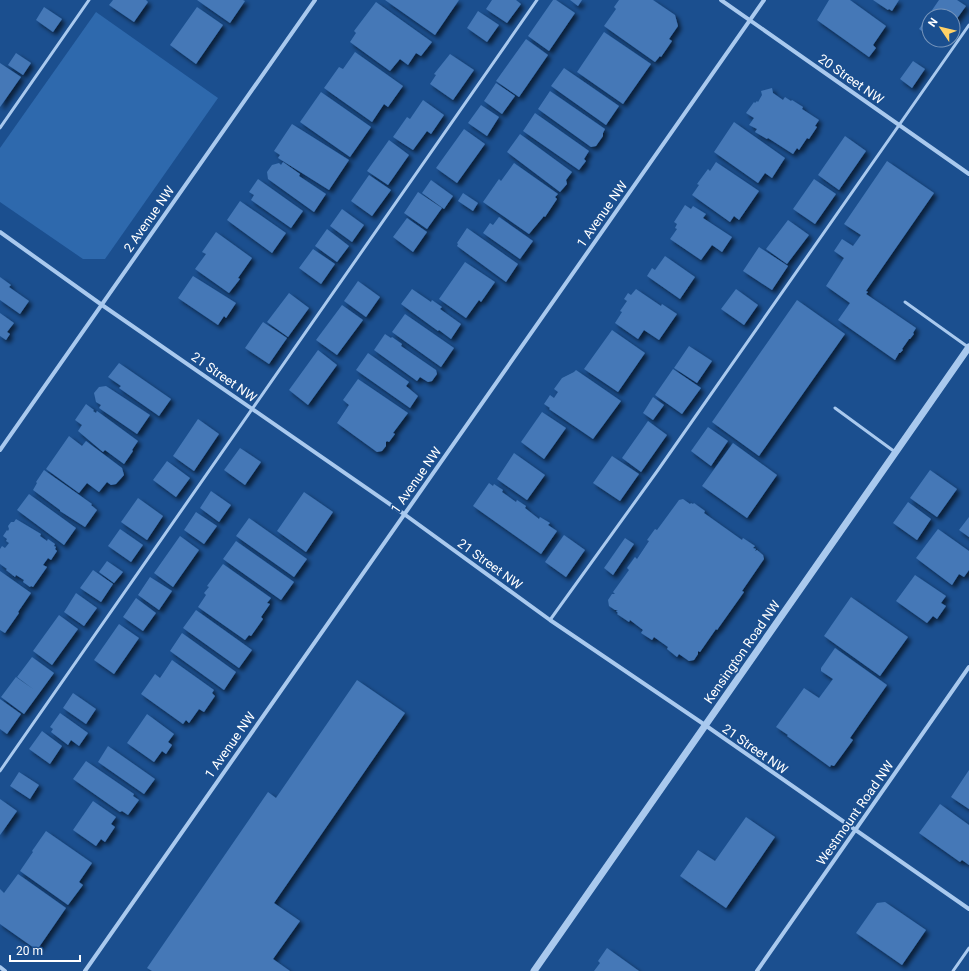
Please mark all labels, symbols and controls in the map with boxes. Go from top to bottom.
north arrow [921,8,961,48]
text: N [926,15,941,29]
street label: 20 Street NW [816,51,887,107]
street label: 1 Avenue NW [574,178,631,250]
street label: 2 Avenue NW [121,183,178,255]
street label: 21 Street NW [189,349,260,405]
street label: 1 Avenue NW [388,444,445,516]
street label: 21 Street NW [455,536,526,593]
street label: Kensington Road NW [701,597,783,706]
street label: 1 Avenue NW [202,709,259,781]
street label: 21 Street NW [720,721,791,777]
street label: Westmount Road NW [813,758,897,868]
scale bar [10,937,80,963]
text: 20 m [16,944,43,958]

